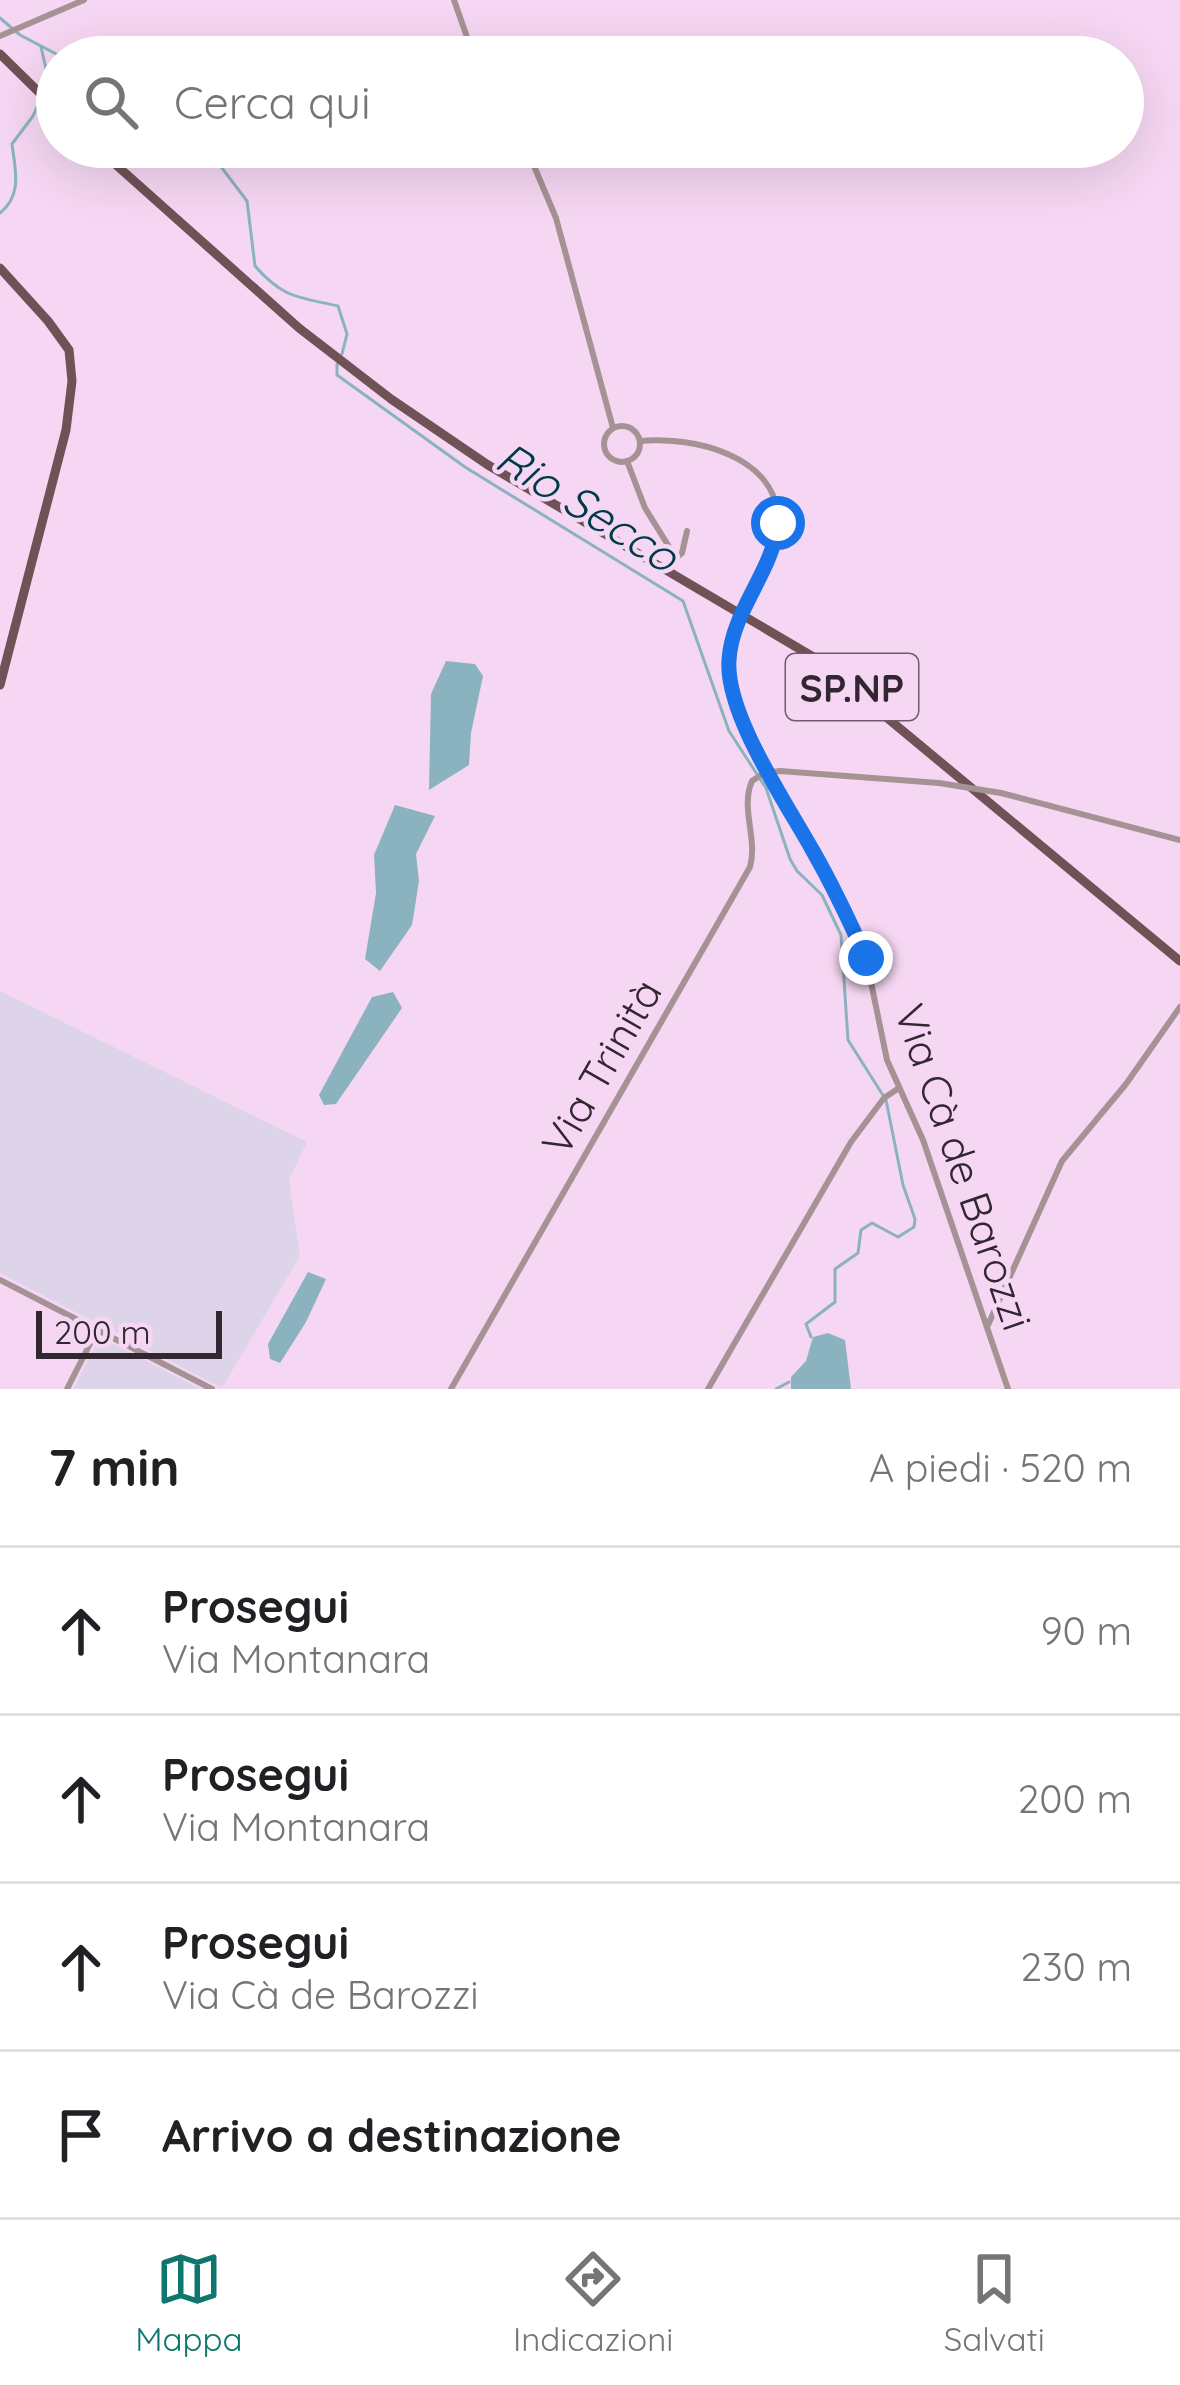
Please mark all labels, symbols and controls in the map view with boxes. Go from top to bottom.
search box [36,36,1144,168]
icon: search [78,69,144,135]
text: Cerca qui [174,74,371,130]
water label: Rio Secco [487,428,691,585]
route start [751,496,805,550]
road number: SP.NP [786,654,918,720]
route end [839,931,893,985]
street label: Via Trinità [529,969,673,1165]
street label: Via Cà de Barozzi [883,997,1045,1337]
scale bar [36,1305,222,1358]
text: 200 m [54,1311,151,1352]
text: 7 min [48,1435,180,1499]
text: A piedi · 520 m [869,1443,1132,1492]
text: Prosegui [162,1578,349,1634]
icon: ahead [48,1598,114,1664]
text: 90 m [1041,1606,1132,1655]
text: Via Montanara [162,1634,430,1683]
text: Prosegui [162,1746,349,1802]
icon: ahead [48,1766,114,1832]
text: 200 m [1018,1774,1132,1823]
text: Via Montanara [162,1802,430,1851]
text: Prosegui [162,1914,349,1970]
icon: ahead [48,1934,114,2000]
text: 230 m [1021,1942,1132,1991]
text: Via Cà de Barozzi [162,1970,479,2019]
icon: arrive [48,2102,114,2168]
text: Arrivo a destinazione [162,2107,622,2163]
tab: Mappa [135,2246,243,2359]
tab: Indicazioni [513,2246,673,2359]
tab: Salvati [944,2246,1045,2359]

